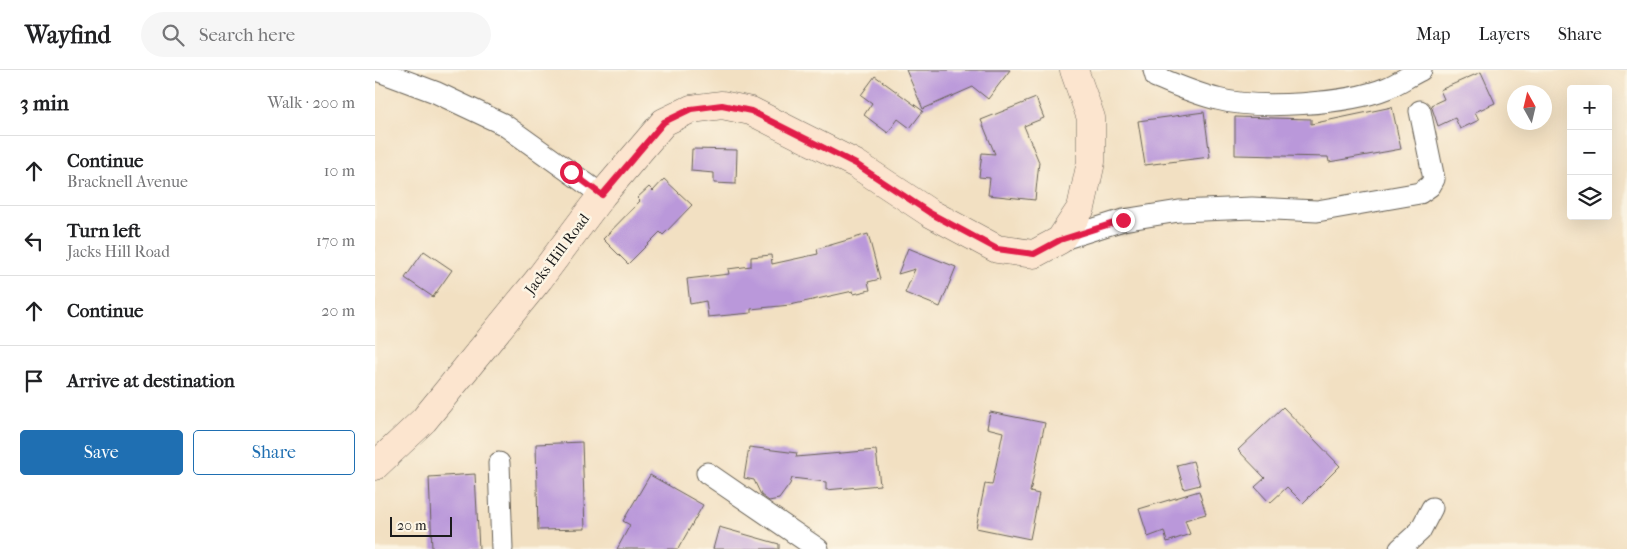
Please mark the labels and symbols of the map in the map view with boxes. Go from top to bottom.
north arrow [1507,85,1552,130]
route start [560,161,583,184]
street label: Jacks Hill Road [520,209,594,299]
route end [1112,209,1135,232]
scale bar [390,514,453,537]

